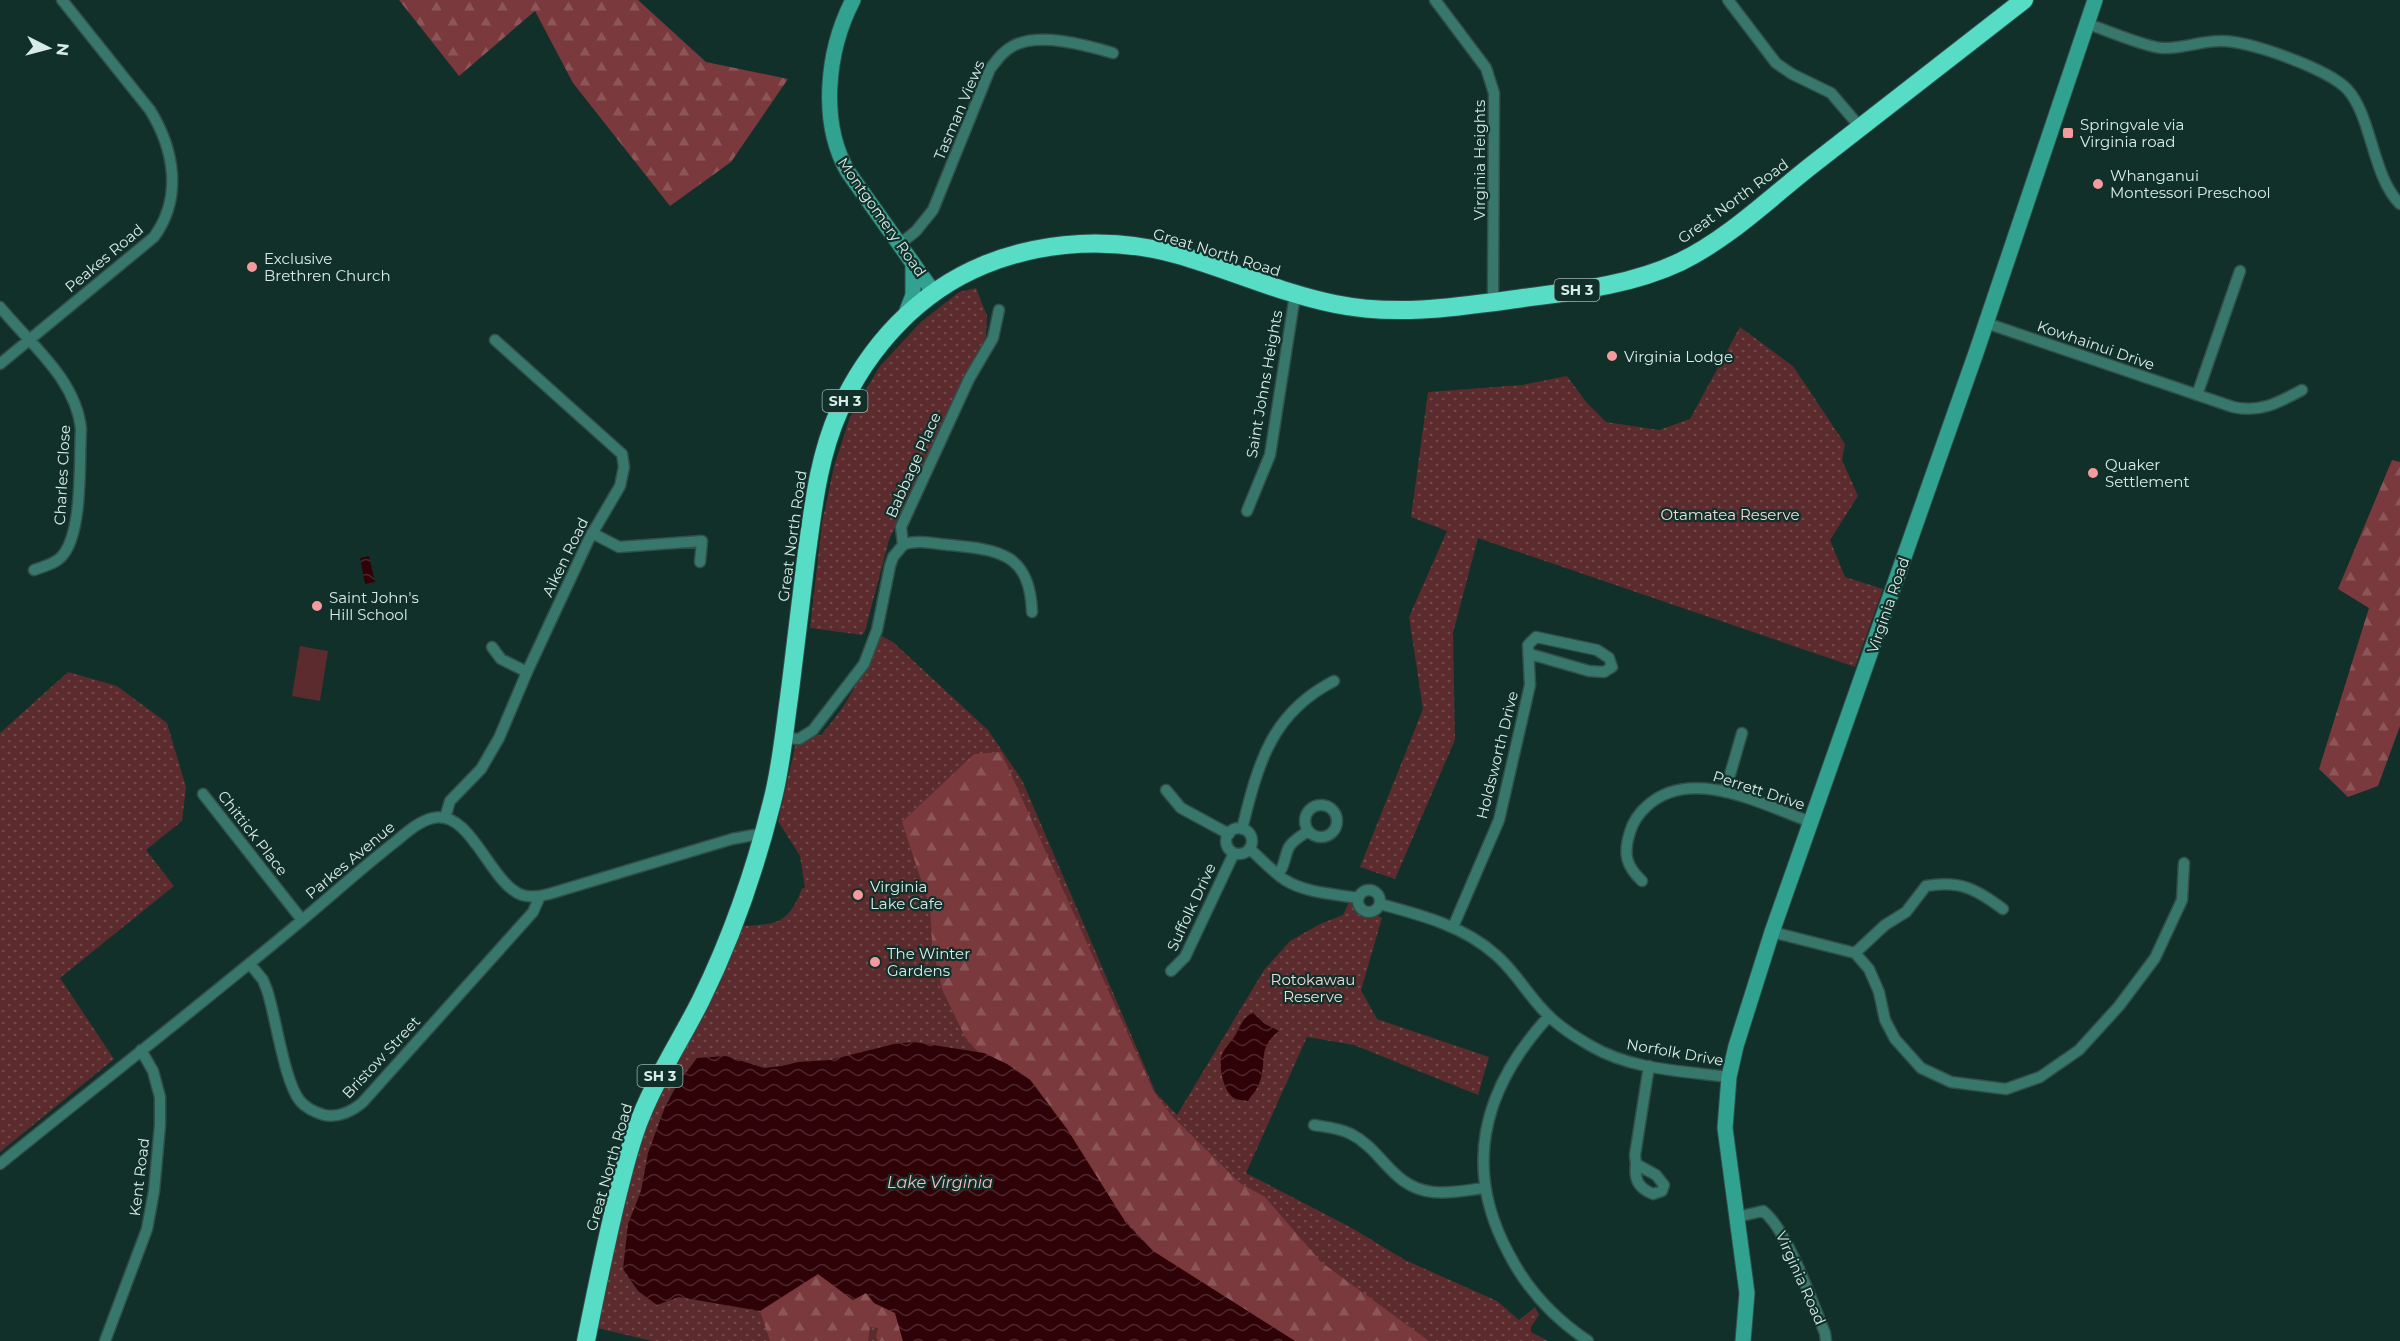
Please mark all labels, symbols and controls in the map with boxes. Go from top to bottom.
north arrow [18,18,78,78]
text: N [52,42,73,57]
street label: Tasman Views [929,57,989,163]
street label: Virginia Heights [1470,100,1489,220]
place label: Springvale via Virginia road [2080,115,2184,151]
marker: Springvale via Virginia road [2061,126,2075,140]
street label: Montgomery Road [834,154,930,280]
street label: Great North Road [1674,154,1792,248]
place label: Whanganui Montessori Preschool [2110,166,2271,202]
marker: Whanganui Montessori Preschool [2091,177,2105,191]
street label: Peakes Road [61,220,147,296]
street label: Great North Road [1151,224,1283,280]
place label: Exclusive Brethren Church [264,249,391,285]
marker: Exclusive Brethren Church [245,260,259,274]
road number: SH 3 [1554,279,1600,301]
street label: Saint Johns Heights [1242,309,1286,459]
street label: Kowhainui Drive [2035,316,2157,374]
place label: Virginia Lodge [1624,347,1733,366]
marker: Virginia Lodge [1605,349,1619,363]
road number: SH 3 [822,390,868,412]
street label: Babbage Place [881,409,945,521]
street label: Charles Close [50,424,74,526]
place label: Quaker Settlement [2105,455,2190,491]
marker: Quaker Settlement [2086,466,2100,480]
street label: Great North Road [773,469,811,603]
park label: Otamatea Reserve [1661,505,1799,524]
street label: Aiken Road [538,514,592,600]
street label: Virginia Road [1863,554,1913,656]
place label: Saint John's Hill School [329,588,419,624]
marker: Saint John's Hill School [310,599,324,613]
street label: Holdsworth Drive [1472,689,1522,821]
street label: Perrett Drive [1711,766,1807,814]
street label: Chittick Place [214,787,292,879]
street label: Parkes Avenue [301,817,399,903]
street label: Suffolk Drive [1162,860,1220,954]
place label: Virginia Lake Cafe [870,877,943,913]
marker: Virginia Lake Cafe [851,888,865,902]
place label: The Winter Gardens [887,944,970,980]
marker: The Winter Gardens [868,955,882,969]
park label: Rotokawau Reserve [1271,970,1355,1006]
street label: Bristow Street [338,1012,424,1102]
street label: Norfolk Drive [1625,1034,1725,1070]
road number: SH 3 [638,1065,682,1087]
street label: Great North Road [582,1101,636,1233]
street label: Kent Road [125,1137,153,1217]
water label: Lake Virginia [887,1173,993,1192]
street label: Virginia Road [1772,1228,1830,1328]

